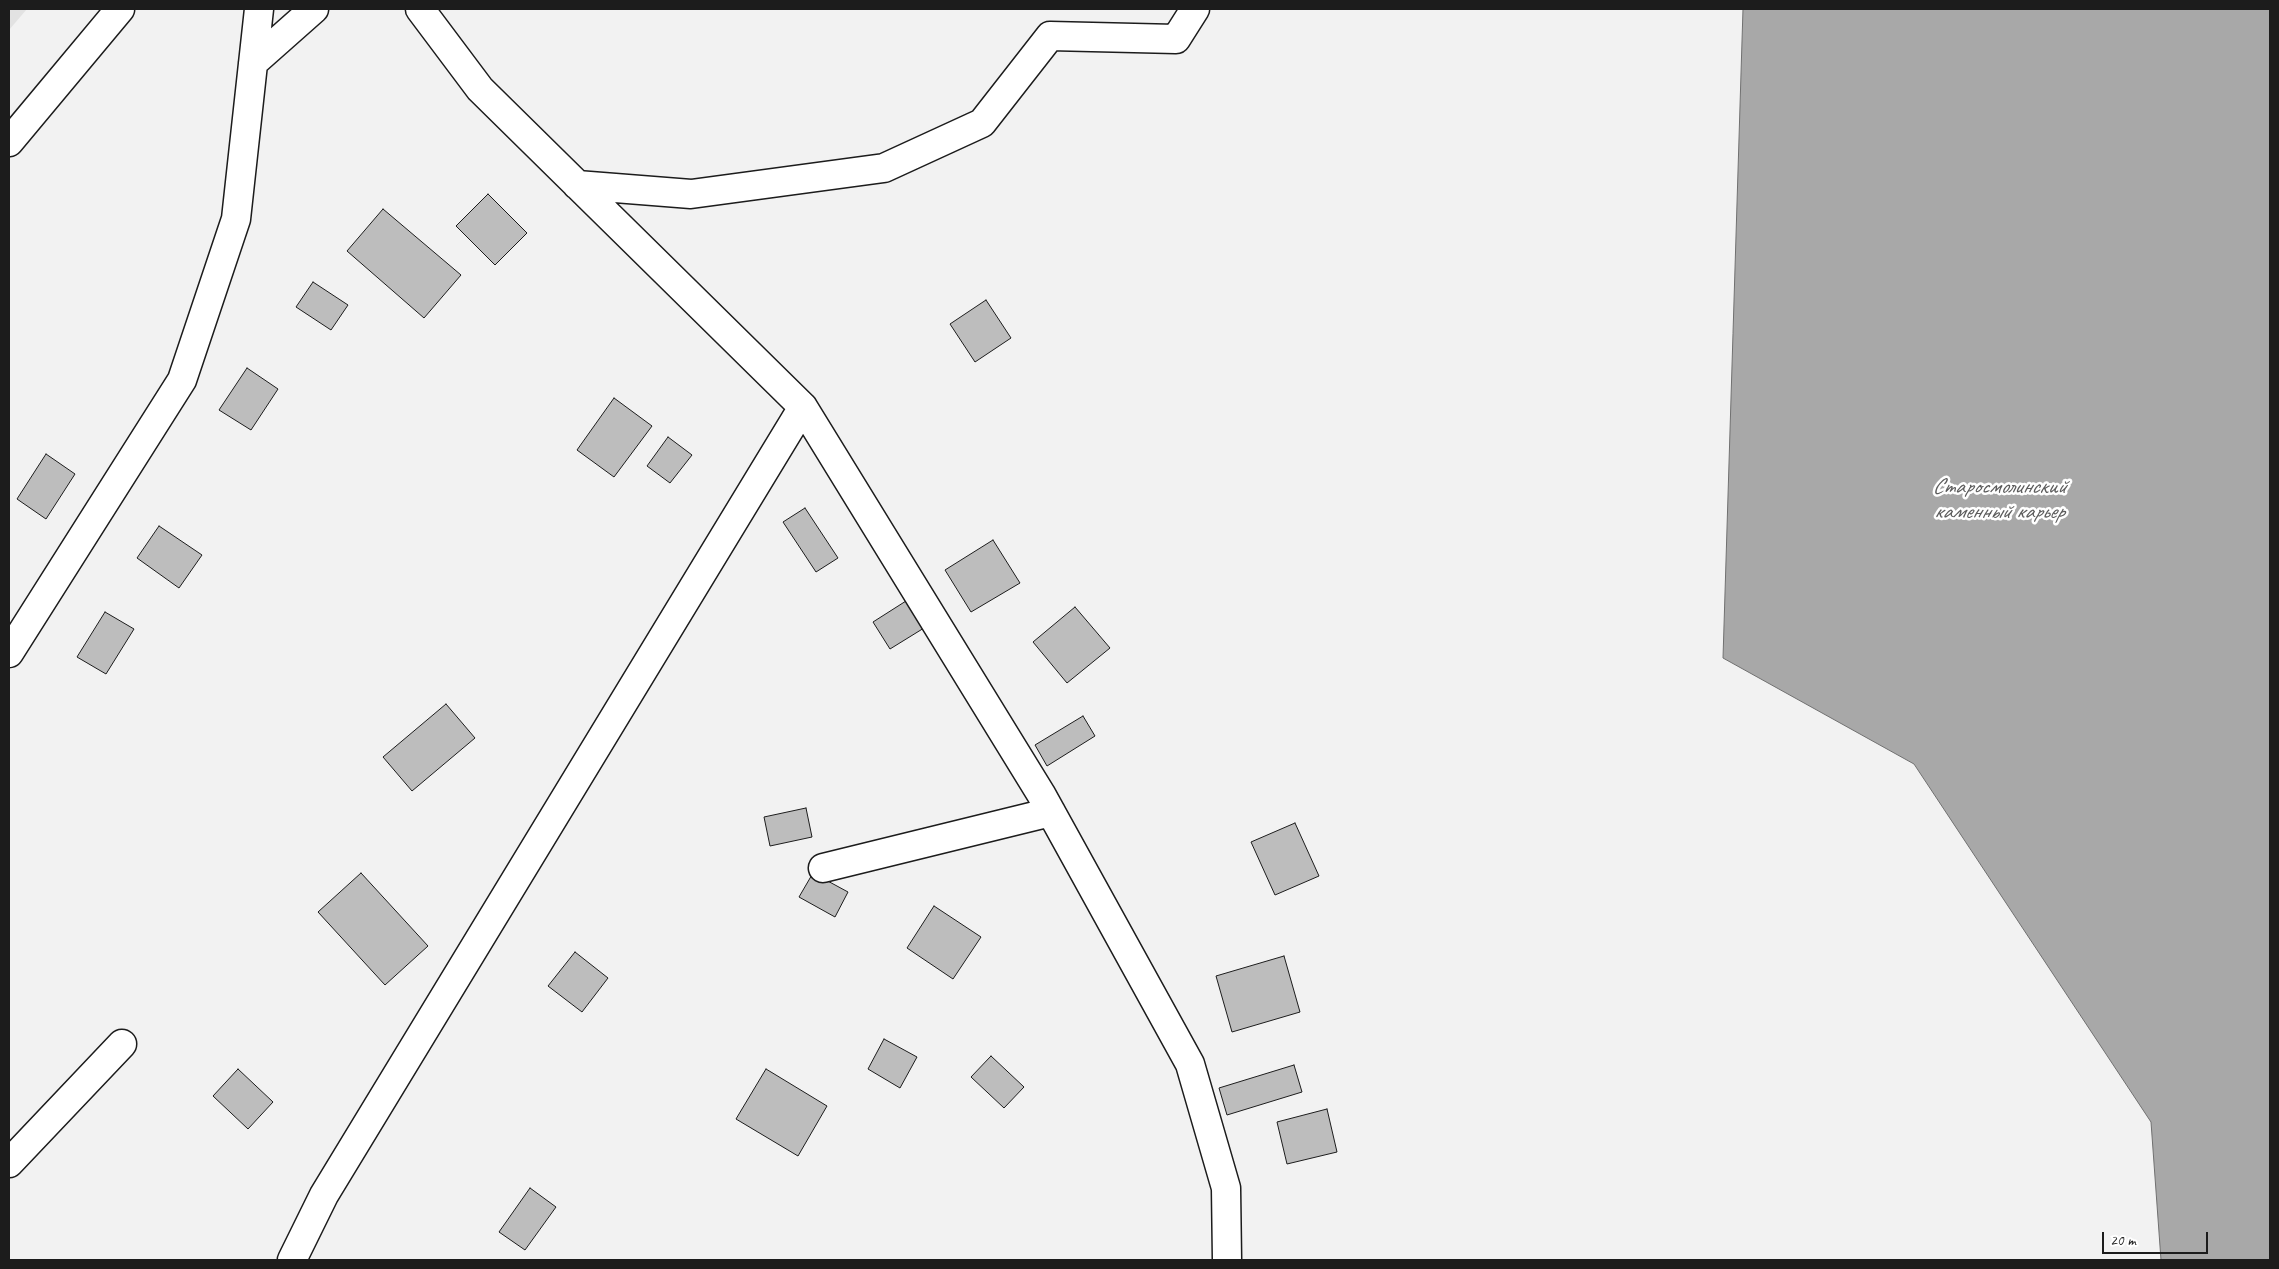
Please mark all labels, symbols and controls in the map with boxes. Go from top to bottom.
water label: Старосмолинский каменный карьер [1932,474,2066,526]
scale bar [2104,1222,2210,1254]
text: 20 m [2110,1231,2136,1250]

